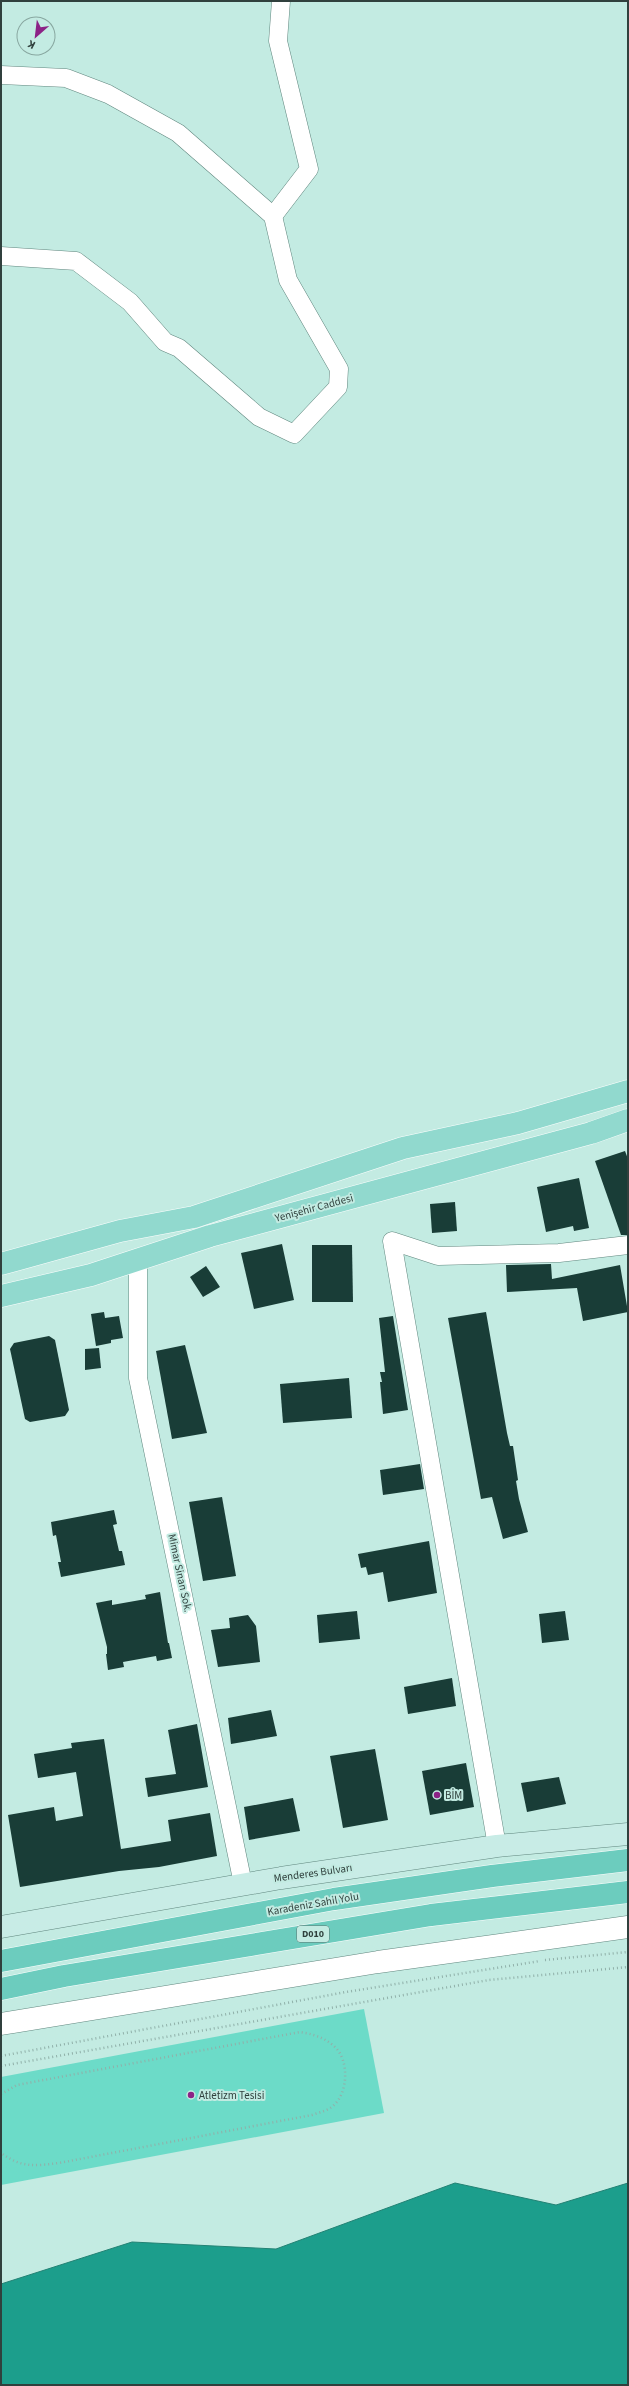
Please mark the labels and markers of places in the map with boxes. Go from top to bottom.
place label: BİM [445,1788,462,1803]
marker: BİM [432,1790,442,1800]
place label: Atletizm Tesisi [199,2088,264,2103]
marker: Atletizm Tesisi [186,2090,196,2100]

